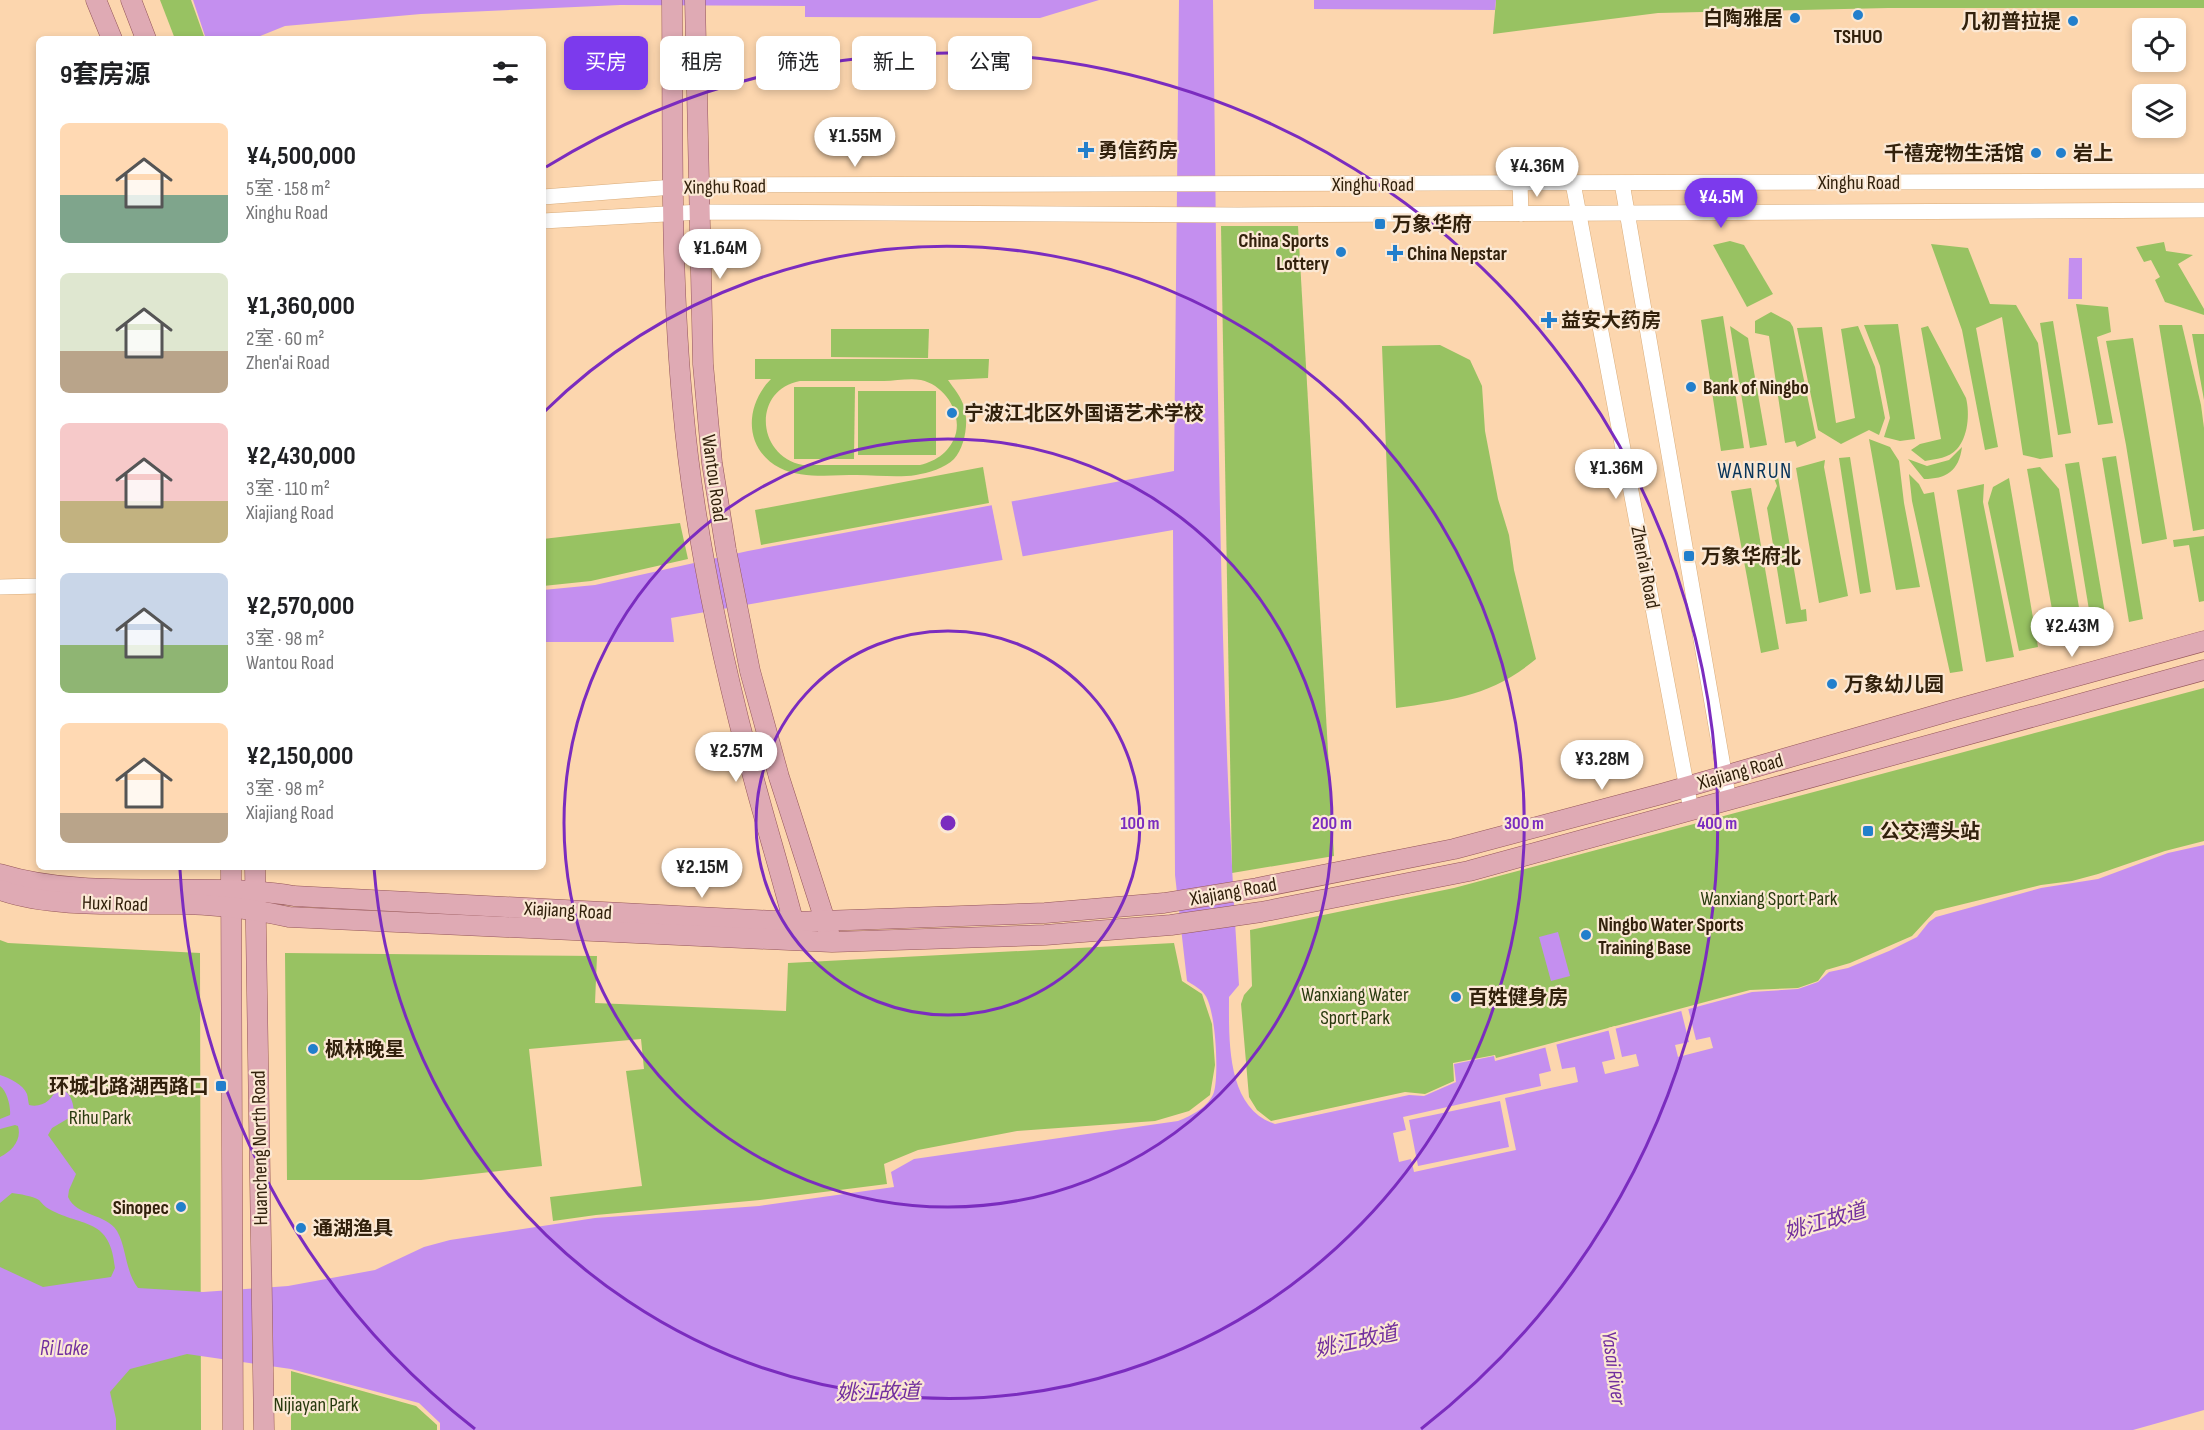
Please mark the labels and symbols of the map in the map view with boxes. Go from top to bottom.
place label: 白陶雅居 [1703,7,1783,31]
marker: TSHUO [1851,8,1865,22]
place label: 几初普拉提 [1961,10,2061,34]
marker: 白陶雅居 [1788,11,1802,25]
marker: 几初普拉提 [2066,14,2080,28]
place label: TSHUO [1833,25,1883,49]
pin: ¥1.55M [806,117,904,168]
place label: 勇信药房 [1098,139,1178,163]
place label: 千禧宠物生活馆 [1884,142,2024,166]
place label: 岩上 [2073,142,2113,166]
marker: 勇信药房 [1079,143,1093,157]
marker: 千禧宠物生活馆 [2029,146,2043,160]
marker: 岩上 [2054,146,2068,160]
pin: ¥4.36M [1488,147,1586,198]
street label: Xinghu Road [1817,171,1900,195]
street label: Xinghu Road [1331,173,1414,197]
street label: Xinghu Road [683,174,766,200]
pin: ¥4.5M [1679,178,1763,229]
place label: 万象华府 [1392,213,1472,237]
marker: 万象华府 [1373,217,1387,231]
pin: ¥1.64M [671,229,769,280]
place label: China Sports Lottery [1238,229,1330,276]
place label: China Nepstar [1407,242,1507,266]
marker: China Sports Lottery [1334,245,1348,259]
marker: China Nepstar [1388,246,1402,260]
place label: 益安大药房 [1561,309,1661,333]
marker: 益安大药房 [1542,313,1556,327]
place label: Bank of Ningbo [1703,376,1809,400]
marker: Bank of Ningbo [1684,380,1698,394]
place label: 宁波江北区外国语艺术学校 [964,402,1204,426]
marker: 宁波江北区外国语艺术学校 [945,406,959,420]
street label: Wantou Road [696,433,732,523]
pin: ¥1.36M [1567,449,1665,500]
district label: WANRUN [1717,458,1793,485]
street label: Zhen'ai Road [1625,524,1665,611]
place label: 万象华府北 [1701,545,1801,569]
marker: 万象华府北 [1682,549,1696,563]
pin: ¥2.43M [2023,607,2121,658]
place label: 万象幼儿园 [1844,673,1944,697]
marker: 万象幼儿园 [1825,677,1839,691]
pin: ¥2.57M [687,732,785,783]
pin: ¥3.28M [1553,740,1651,791]
street label: Xiajiang Road [1694,748,1786,796]
centre of rings [938,813,958,833]
text: 100 m [1121,813,1160,834]
text: 200 m [1312,813,1352,834]
text: 300 m [1504,813,1544,834]
text: 400 m [1697,813,1737,834]
place label: 公交湾头站 [1880,820,1980,844]
marker: 公交湾头站 [1861,824,1875,838]
pin: ¥2.15M [653,848,751,899]
street label: Xiajiang Road [1187,873,1279,912]
park label: Wanxiang Sport Park [1700,887,1838,911]
street label: Huxi Road [81,891,148,917]
street label: Xiajiang Road [522,897,612,925]
place label: Ningbo Water Sports Training Base [1598,913,1744,960]
marker: Ningbo Water Sports Training Base [1579,928,1593,942]
park label: Wanxiang Water Sport Park [1301,983,1409,1030]
place label: 百姓健身房 [1468,986,1568,1010]
marker: 百姓健身房 [1449,990,1463,1004]
place label: 枫林晚星 [325,1038,405,1062]
marker: 枫林晚星 [306,1042,320,1056]
street label: Huancheng North Road [247,1070,273,1226]
place label: 环城北路湖西路口 [49,1075,209,1099]
marker: 环城北路湖西路口 [214,1079,228,1093]
park label: Rihu Park [69,1106,132,1130]
place label: Sinopec [113,1196,169,1220]
water label: 姚江故道 [1781,1197,1872,1245]
marker: Sinopec [174,1200,188,1214]
place label: 通湖渔具 [313,1217,393,1241]
marker: 通湖渔具 [294,1221,308,1235]
water label: 姚江故道 [1312,1320,1403,1362]
water label: Yasai River [1596,1330,1631,1408]
water label: Ri Lake [40,1336,88,1361]
water label: 姚江故道 [836,1379,923,1406]
park label: Nijiayan Park [274,1393,359,1417]

